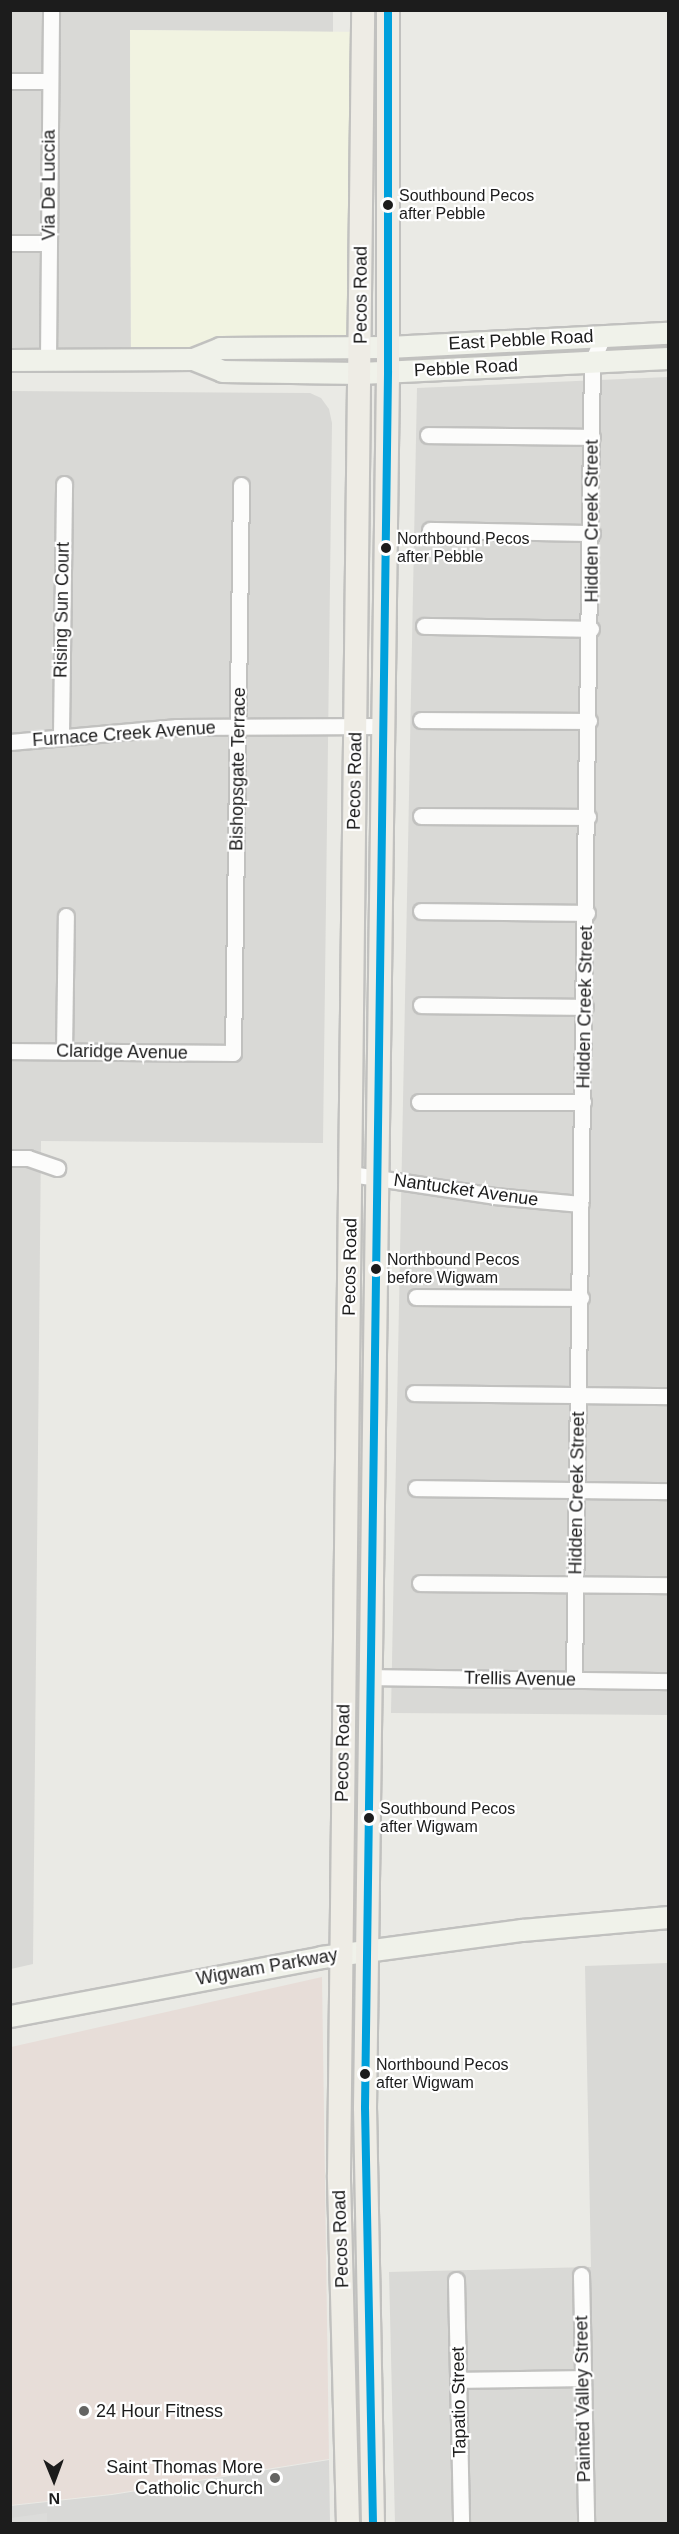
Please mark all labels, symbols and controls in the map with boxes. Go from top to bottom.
street label: Via De Luccia [38,130,60,240]
place label: Southbound Pecos after Pebble [399,186,534,224]
marker: Southbound Pecos after Pebble [382,199,394,211]
street label: Pecos Road [350,246,372,344]
street label: East Pebble Road [448,325,594,355]
street label: Pebble Road [413,354,519,382]
street label: Hidden Creek Street [581,439,603,603]
place label: Northbound Pecos after Pebble [397,529,530,567]
street label: Rising Sun Court [50,542,74,678]
marker: Northbound Pecos after Pebble [380,542,392,554]
street label: Bishopsgate Terrace [226,687,250,851]
street label: Furnace Creek Avenue [31,717,217,751]
street label: Pecos Road [343,732,367,830]
street label: Hidden Creek Street [573,925,597,1089]
street label: Claridge Avenue [55,1040,189,1064]
street label: Nantucket Avenue [392,1169,540,1211]
street label: Pecos Road [338,1218,362,1316]
place label: Northbound Pecos before Wigwam [387,1250,520,1288]
marker: Northbound Pecos before Wigwam [370,1263,382,1275]
street label: Hidden Creek Street [565,1411,589,1575]
street label: Trellis Avenue [463,1667,577,1691]
street label: Pecos Road [331,1704,355,1802]
place label: Southbound Pecos after Wigwam [380,1799,515,1837]
marker: Southbound Pecos after Wigwam [363,1812,375,1824]
street label: Wigwam Parkway [195,1944,339,1990]
place label: Northbound Pecos after Wigwam [376,2055,509,2093]
marker: Northbound Pecos after Wigwam [359,2068,371,2080]
street label: Pecos Road [328,2190,354,2288]
street label: Painted Valley Street [571,2315,595,2483]
street label: Tapatio Street [447,2346,471,2458]
place label: 24 Hour Fitness [96,2400,223,2422]
marker: 24 Hour Fitness [77,2404,91,2418]
north arrow [24,2450,84,2510]
place label: Saint Thomas More Catholic Church [106,2457,263,2500]
marker: Saint Thomas More Catholic Church [268,2471,282,2485]
text: N [48,2490,60,2507]

